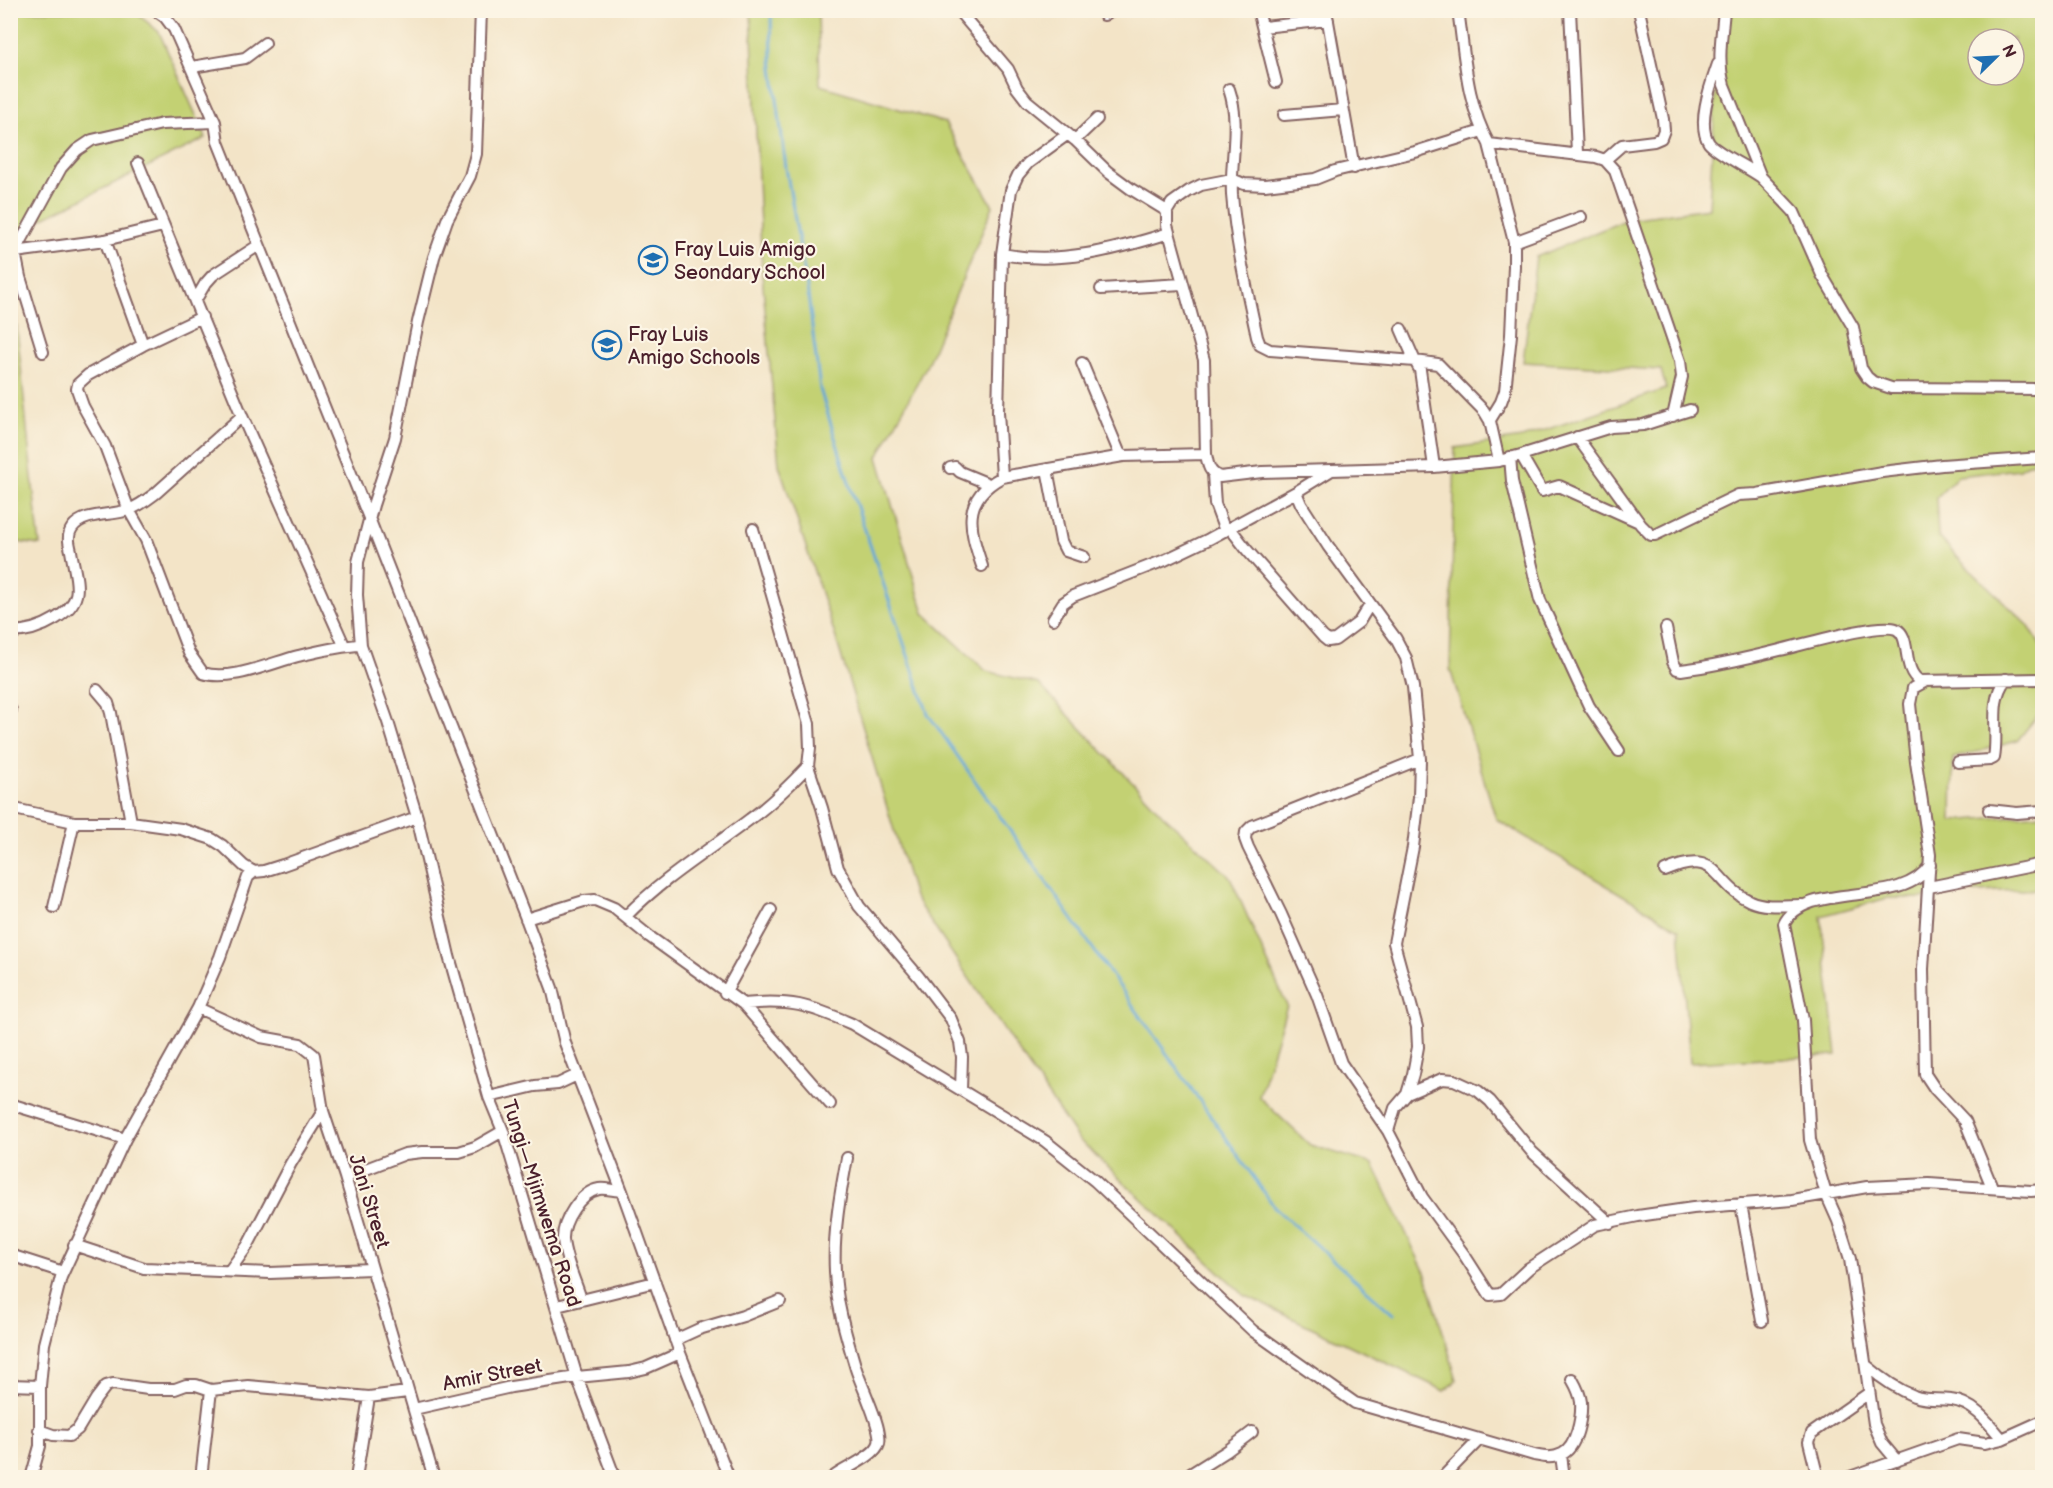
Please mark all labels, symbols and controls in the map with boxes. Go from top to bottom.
north arrow [1966,27,2026,87]
text: N [1997,42,2019,61]
place label: Fray Luis Amigo Seondary School [674,238,825,285]
school or university icon: Fray Luis Amigo Seondary School [637,244,669,276]
place label: Fray Luis Amigo Schools [628,323,760,370]
school or university icon: Fray Luis Amigo Schools [591,329,623,361]
street label: Tungi—Mjimwema Road [496,1097,586,1310]
street label: Jani Street [343,1151,395,1251]
street label: Amir Street [441,1354,544,1396]

